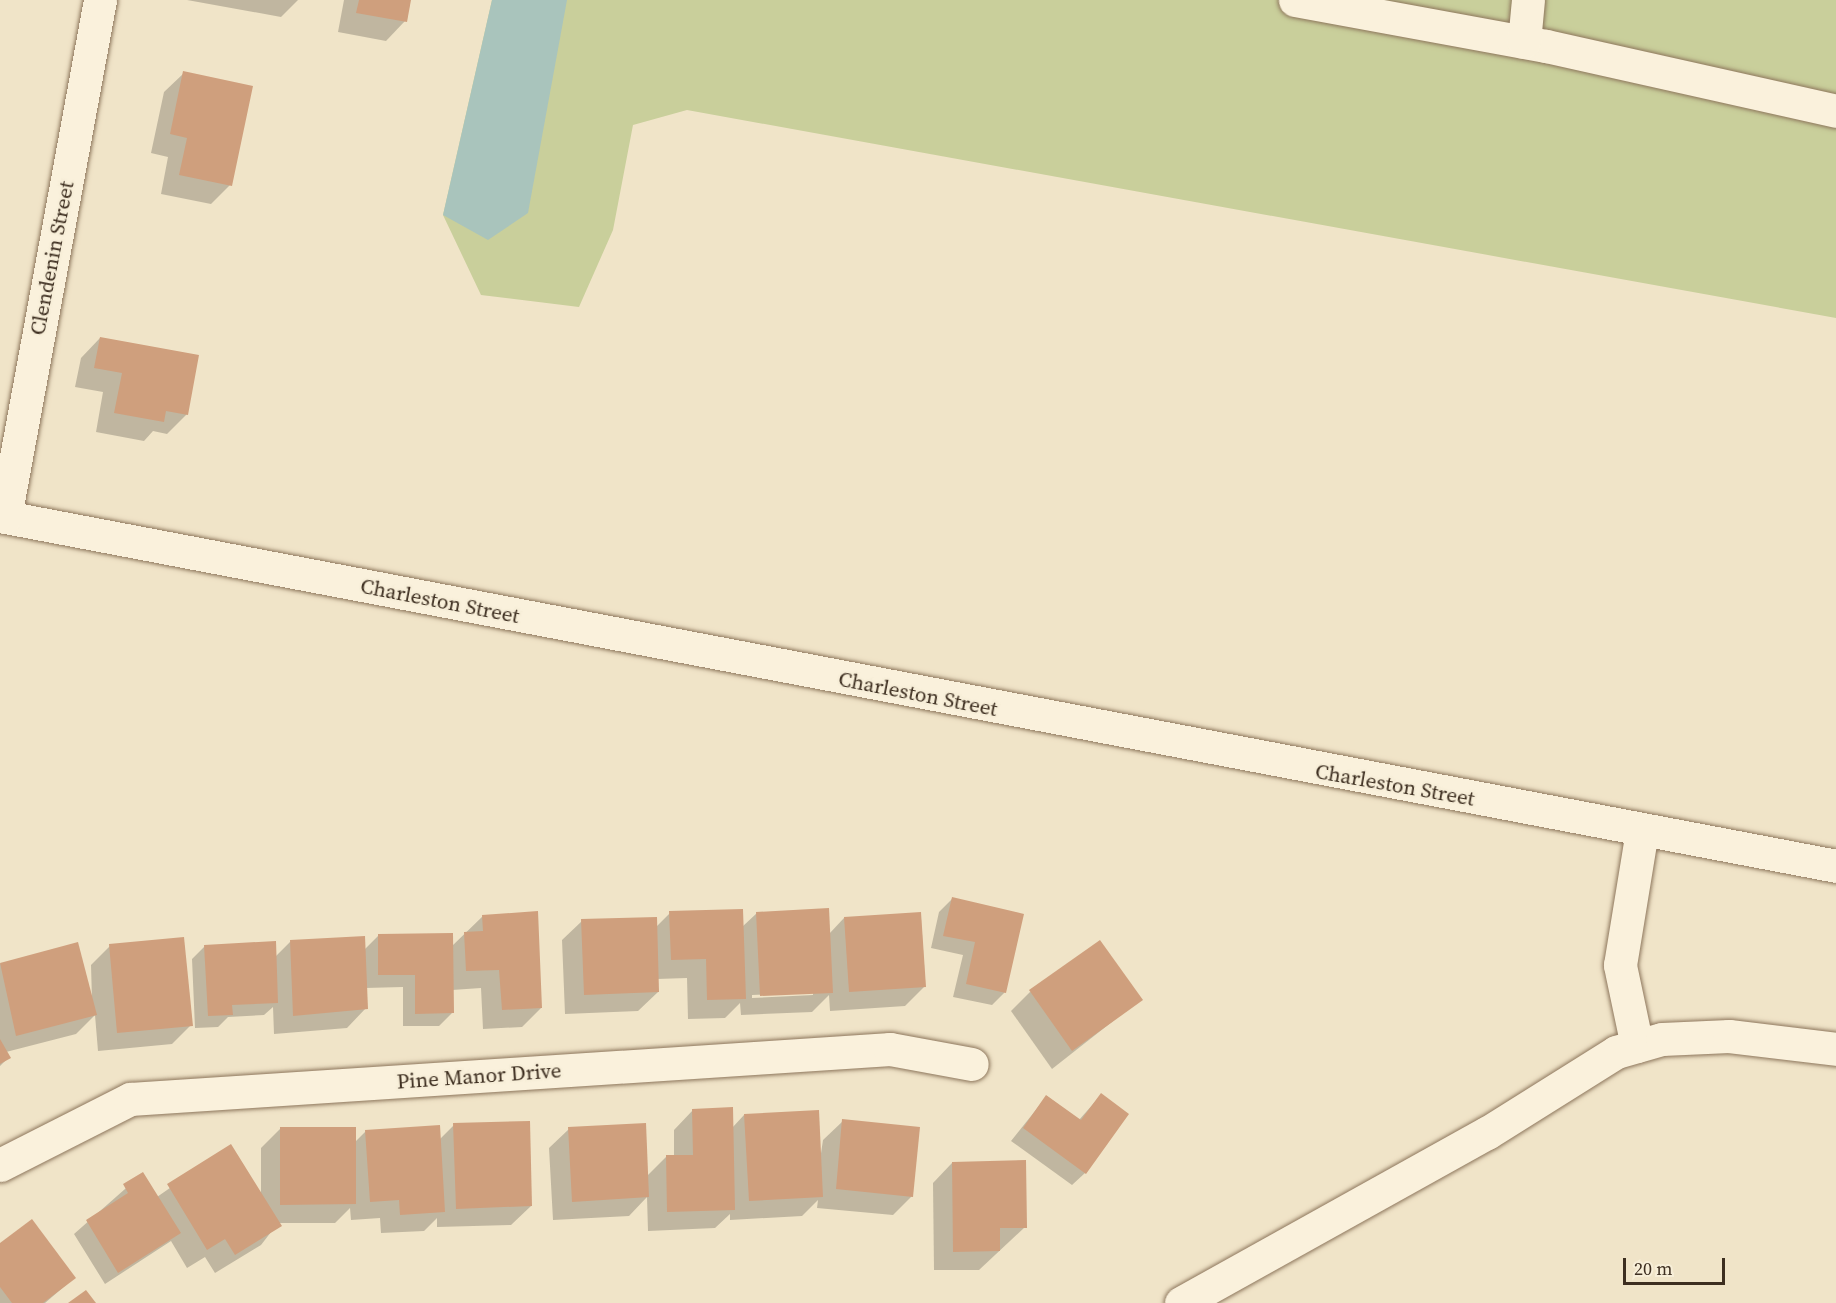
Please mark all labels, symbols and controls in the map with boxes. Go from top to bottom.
street label: Clendenin Street [25,179,79,337]
street label: Charleston Street [358,573,522,629]
street label: Charleston Street [836,666,1000,722]
street label: Charleston Street [1313,759,1477,811]
street label: Pine Manor Drive [396,1058,562,1094]
scale bar [1626,1246,1728,1284]
text: 20 m [1634,1256,1672,1281]

